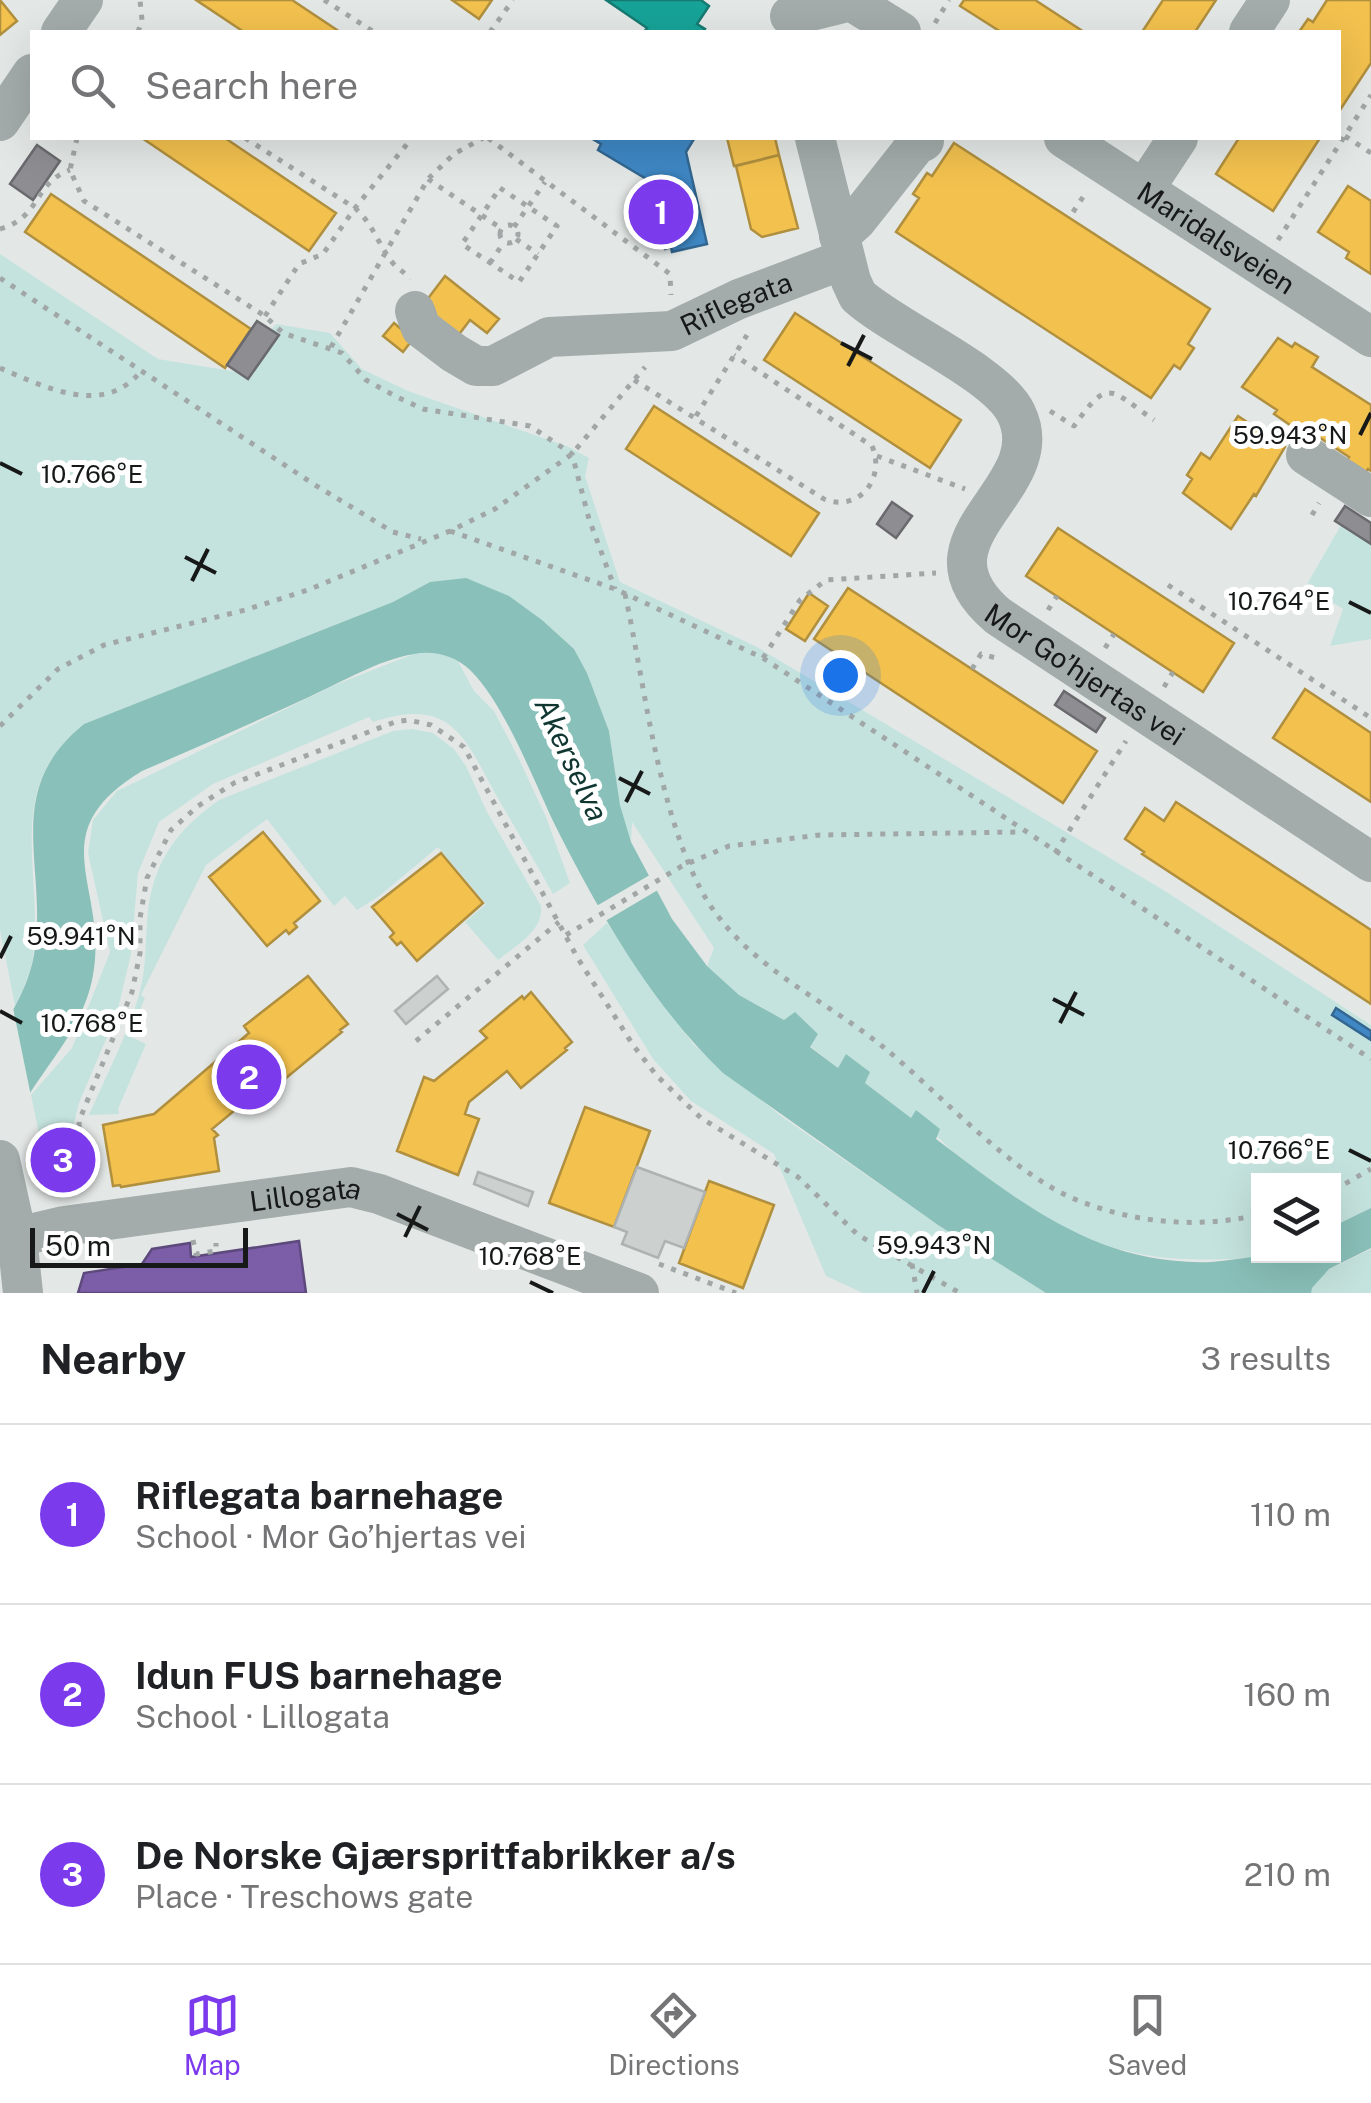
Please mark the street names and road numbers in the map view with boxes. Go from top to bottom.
street label: Maridalsveien [1132,174,1302,300]
street label: Riflegata [674,264,796,341]
street label: Mor Go’hjertas vei [979,596,1192,751]
street label: Lillogata [247,1170,365,1217]

